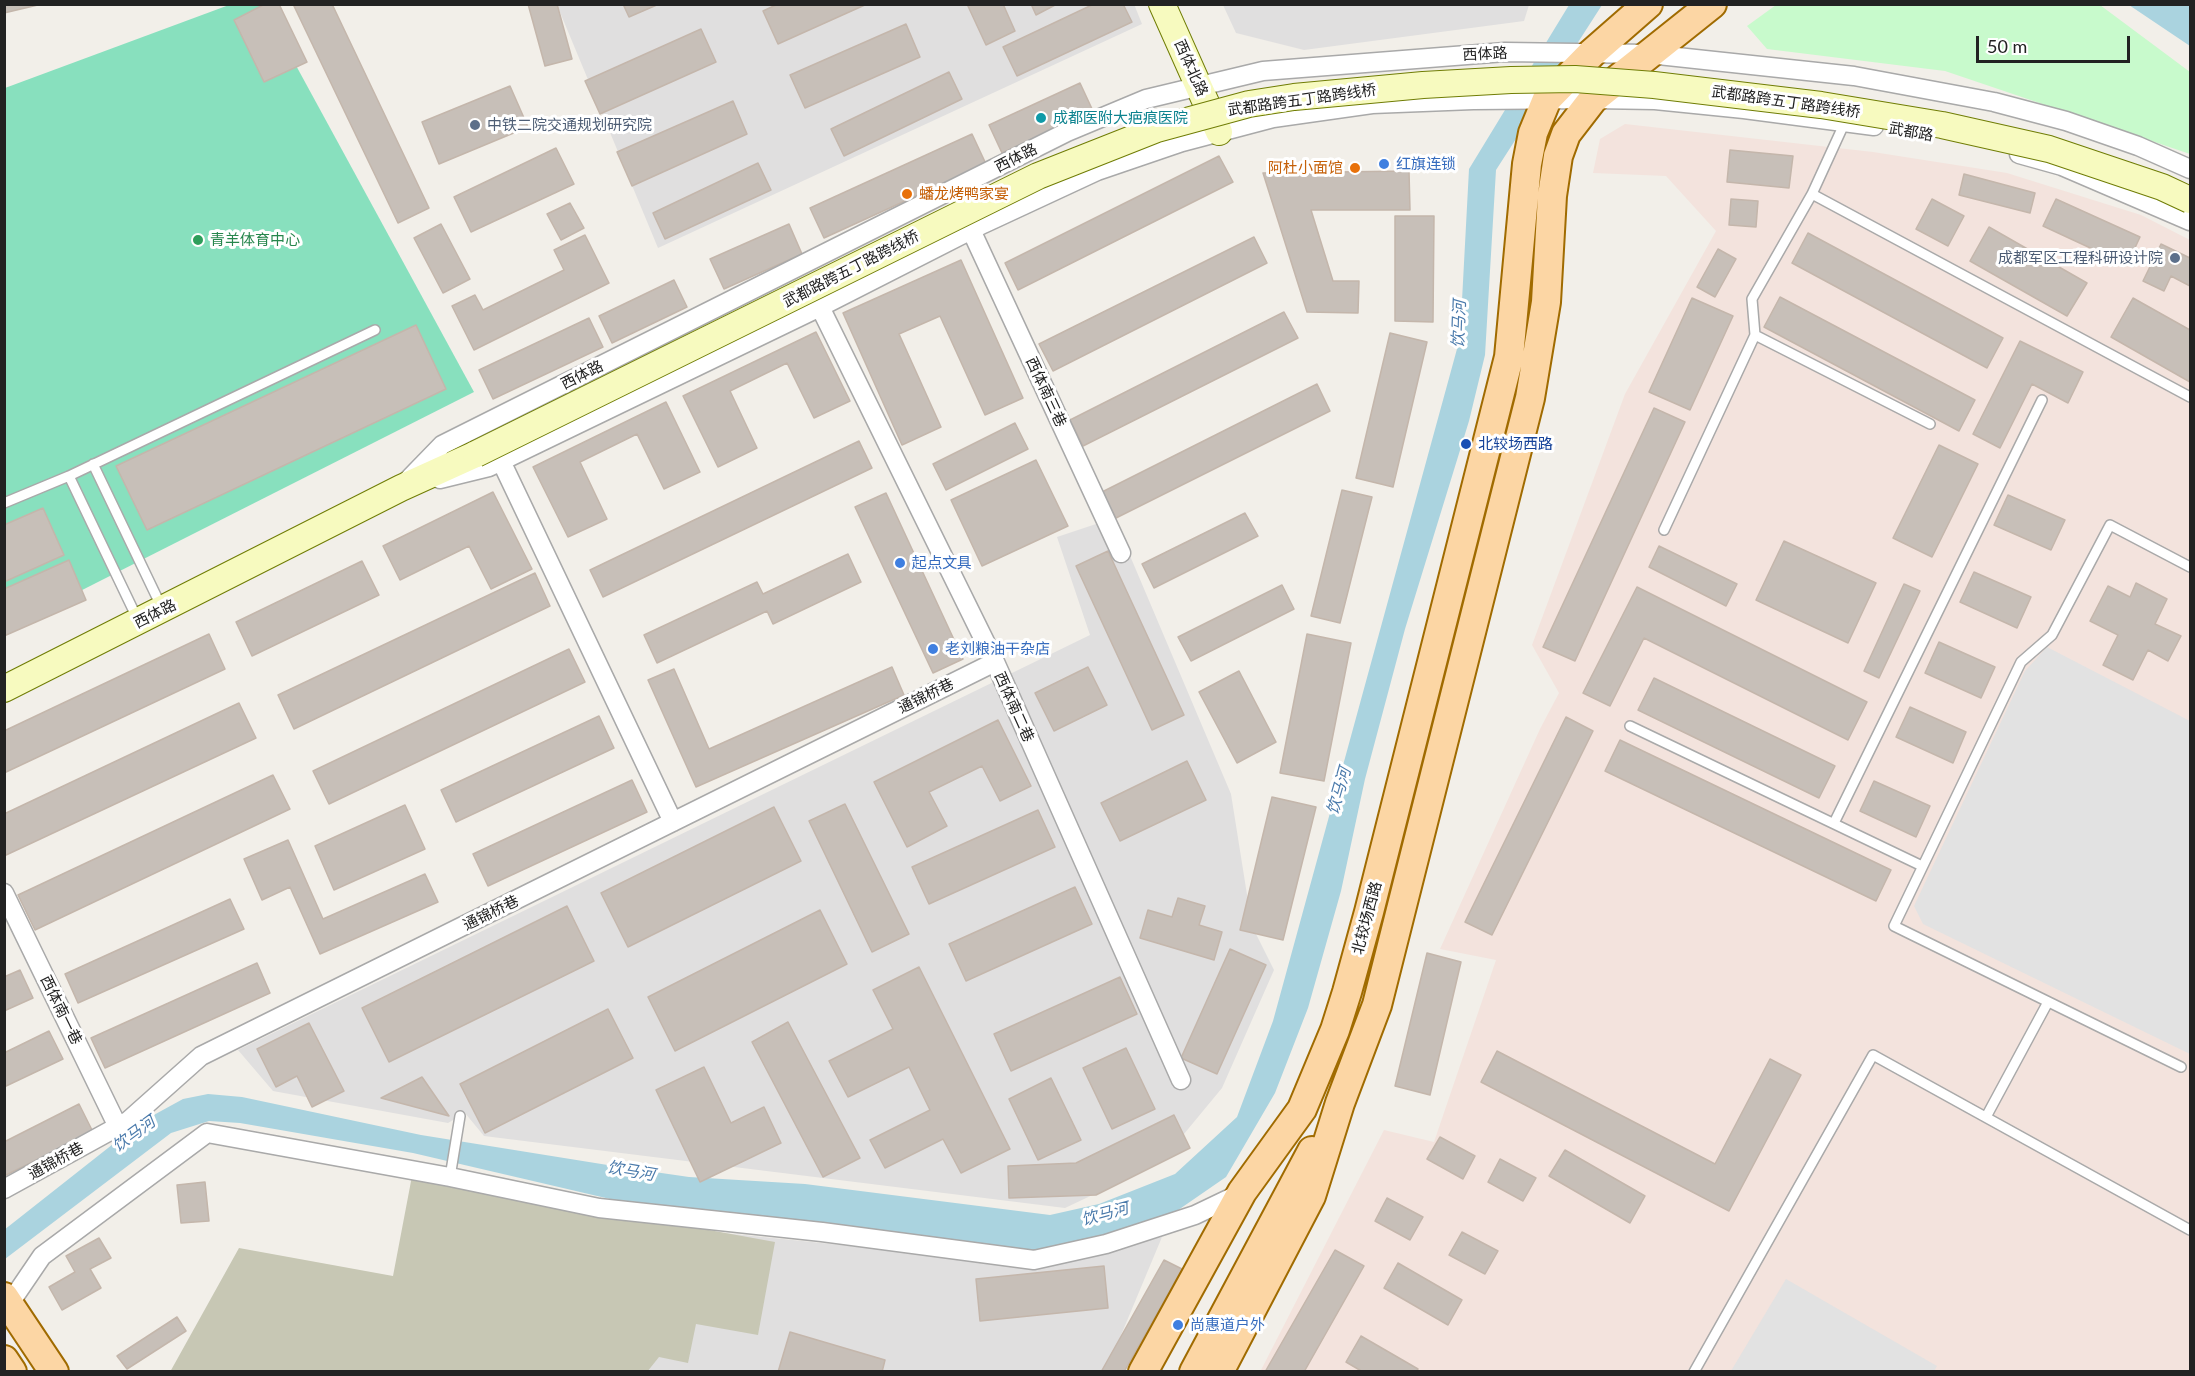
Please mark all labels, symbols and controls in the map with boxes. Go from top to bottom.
scale bar [1979,24,2134,62]
text: 50 m [1987,35,2027,57]
street label: 西体北路 [1171,37,1211,99]
street label: 西体路 [1462,44,1508,64]
street label: 武都路跨五丁路跨线桥 [1226,81,1378,119]
street label: 武都路跨五丁路跨线桥 [1710,83,1862,121]
place label: 成都医附大疤痕医院 [1053,109,1188,127]
marker: 成都医附大疤痕医院 [1034,111,1048,125]
place label: 中铁二院交通规划研究院 [487,116,652,134]
marker: 中铁二院交通规划研究院 [468,118,482,132]
street label: 武都路 [1887,119,1935,145]
street label: 西体路 [992,140,1040,176]
place label: 红旗连锁 [1396,155,1456,173]
marker: 红旗连锁 [1377,157,1391,171]
place label: 阿杜小面馆 [1268,159,1343,177]
marker: 阿杜小面馆 [1348,161,1362,175]
place label: 蟠龙烤鸭家宴 [919,185,1009,203]
marker: 蟠龙烤鸭家宴 [900,187,914,201]
street label: 武都路跨五丁路跨线桥 [780,227,922,311]
place label: 青羊体育中心 [210,231,300,249]
marker: 青羊体育中心 [191,233,205,247]
place label: 成都军区工程科研设计院 [1998,249,2163,267]
marker: 成都军区工程科研设计院 [2168,251,2182,265]
water label: 饮马河 [1449,300,1469,348]
street label: 西体南三巷 [1022,354,1070,430]
street label: 西体路 [558,357,606,393]
place label: 北较场西路 [1478,435,1553,453]
marker: 北较场西路 [1459,437,1473,451]
place label: 起点文具 [912,554,972,572]
marker: 起点文具 [893,556,907,570]
street label: 西体路 [131,596,179,632]
place label: 老刘粮油干杂店 [945,640,1050,658]
marker: 老刘粮油干杂店 [926,642,940,656]
street label: 西体南二巷 [991,669,1037,745]
street label: 通锦桥巷 [895,675,957,717]
water label: 饮马河 [1323,765,1355,817]
street label: 北较场西路 [1349,879,1385,957]
street label: 通锦桥巷 [460,892,522,934]
street label: 西体南一巷 [36,972,86,1048]
water label: 饮马河 [109,1112,159,1156]
street label: 通锦桥巷 [25,1139,87,1183]
water label: 饮马河 [606,1157,656,1185]
water label: 饮马河 [1079,1199,1131,1229]
place label: 尚惠道户外 [1190,1316,1265,1334]
marker: 尚惠道户外 [1171,1318,1185,1332]

